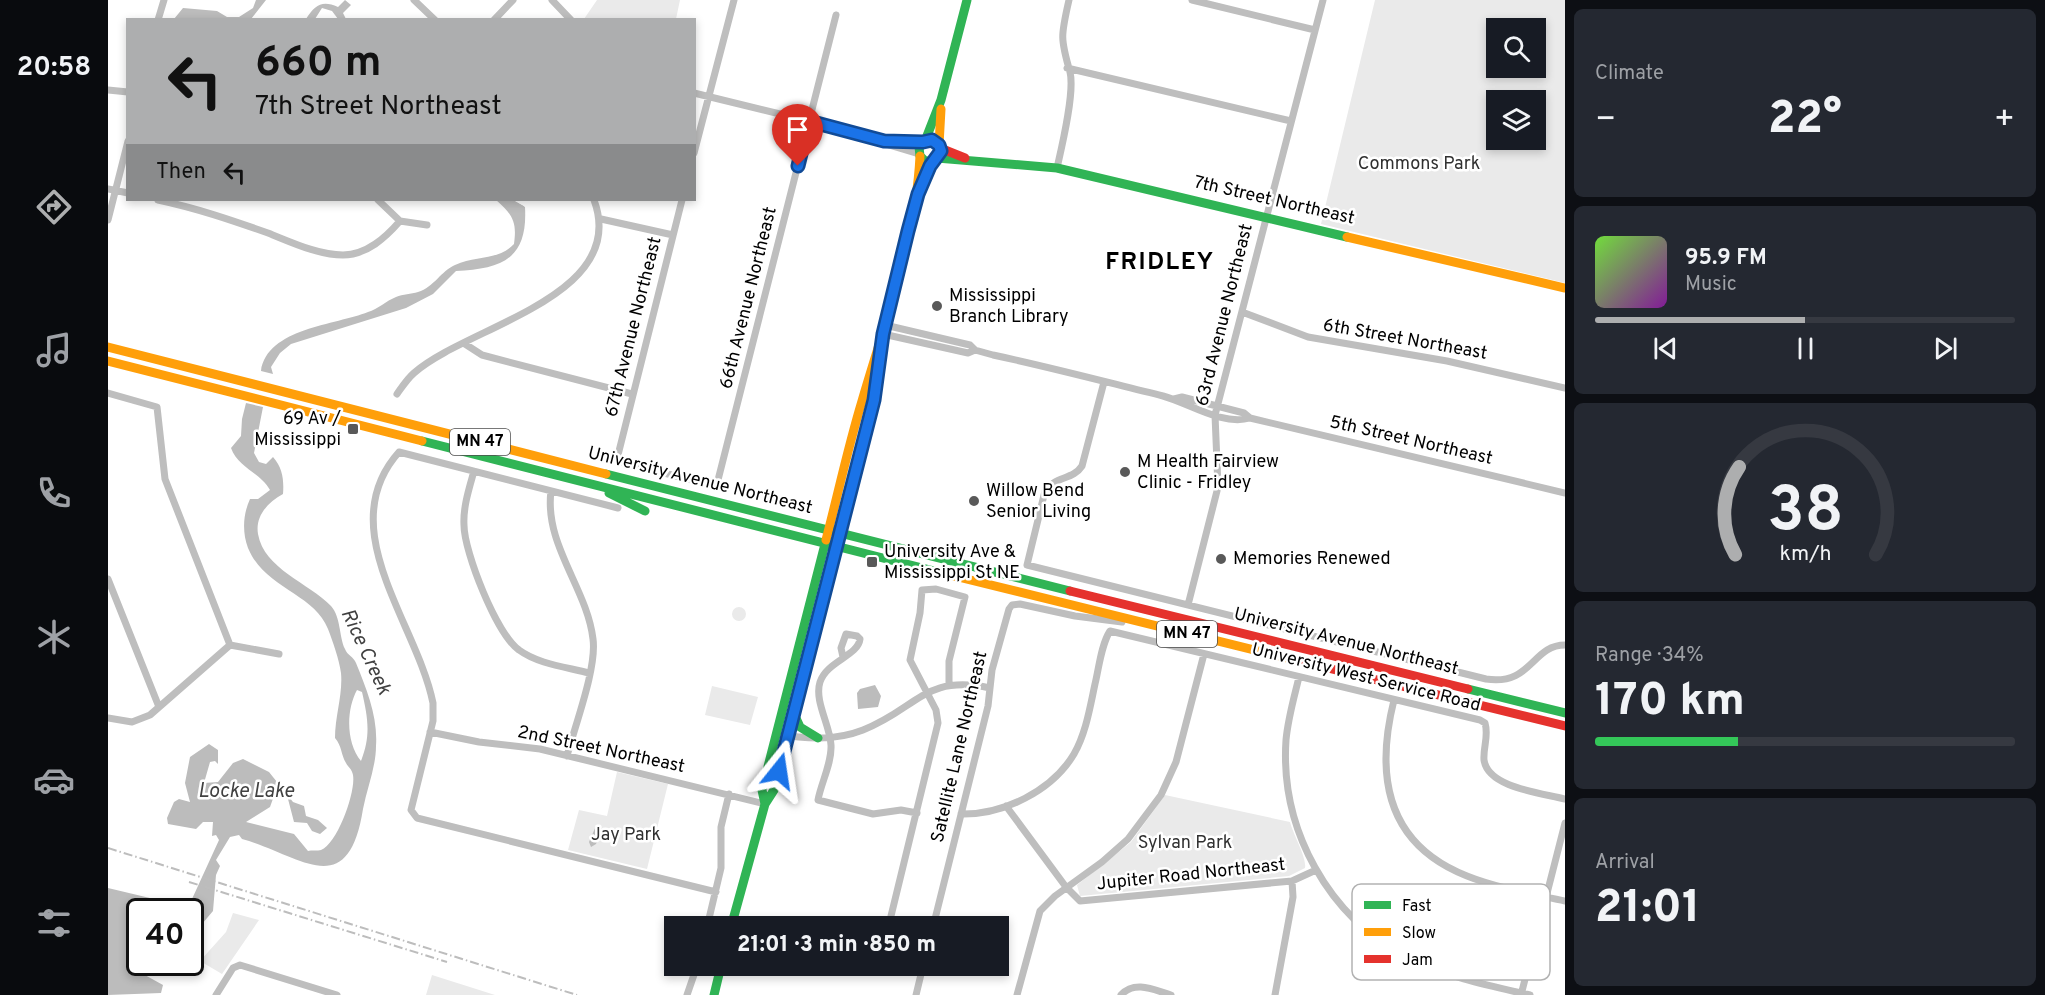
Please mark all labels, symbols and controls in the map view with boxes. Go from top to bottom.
map controls [1486,18,1546,150]
button: search [1486,18,1546,78]
text: 660 m [255,38,382,91]
icon: left [156,42,234,120]
text: 20:58 [17,51,91,85]
text: Climate [1595,61,1664,87]
text: 7th Street Northeast [255,90,502,124]
button: layers [1486,90,1546,150]
text: 22° [1768,92,1842,149]
text: − [1595,100,1616,142]
text: + [1994,100,2015,142]
pin [772,104,823,166]
icon: arrive [781,113,814,146]
park label: Commons Park [1358,153,1480,176]
icon: left [218,156,251,189]
text: Then [156,159,206,186]
street label: 7th Street Northeast [1191,171,1357,231]
icon: directions [33,186,75,228]
street label: 66th Avenue Northeast [715,205,783,391]
street label: 63rd Avenue Northeast [1191,221,1259,409]
street label: 67th Avenue Northeast [600,235,668,419]
text: 95.9 FM [1685,245,1767,272]
district label: FRIDLEY [1105,248,1215,278]
text: Music [1685,272,1737,298]
place label: Mississippi Branch Library [949,285,1069,329]
marker: Mississippi Branch Library [930,299,944,313]
street label: 6th Street Northeast [1321,314,1489,366]
icon: music [33,329,75,371]
icon: previous [1649,332,1682,365]
icon: pause [1789,332,1822,365]
icon: next [1929,332,1962,365]
place label: 69 Av / Mississippi [254,408,341,452]
street label: 5th Street Northeast [1327,411,1495,471]
marker: 69 Av / Mississippi [346,422,360,436]
road number: MN 47 [450,429,510,455]
street label: University Avenue Northeast [585,442,815,520]
place label: M Health Fairview Clinic - Fridley [1137,451,1279,495]
marker: M Health Fairview Clinic - Fridley [1118,465,1132,479]
icon: phone [33,472,75,514]
text: 38 [1767,474,1843,553]
place label: Willow Bend Senior Living [986,480,1091,524]
marker: Willow Bend Senior Living [967,494,981,508]
place label: University Ave & Mississippi St NE [884,541,1020,585]
text: km/h [1779,541,1831,568]
place label: Memories Renewed [1233,548,1391,571]
marker: Memories Renewed [1214,552,1228,566]
marker: University Ave & Mississippi St NE [865,555,879,569]
street label: University Avenue Northeast [1231,603,1461,681]
water label: Rice Creek [334,605,397,700]
icon: climate [33,616,75,658]
road number: MN 47 [1157,621,1217,647]
street label: University West Service Road [1249,638,1483,718]
text: Range · 34% [1595,643,1704,669]
street label: Satellite Lane Northeast [927,649,993,845]
text: 170 km [1595,674,1745,731]
street label: 2nd Street Northeast [515,721,687,779]
position arrow [747,739,811,803]
icon: car [33,759,75,801]
water label: Locke Lake [198,779,295,805]
park label: Jay Park [591,824,661,847]
park label: Sylvan Park [1138,832,1232,855]
text: Arrival [1595,850,1655,876]
street label: Jupiter Road Northeast [1096,854,1286,896]
text: 21:01 [1595,881,1700,938]
legend [1352,884,1550,980]
text: Fast [1402,897,1432,917]
speed limit sign: 40 [126,898,204,976]
icon: filters [33,902,75,944]
text: Slow [1402,924,1436,944]
text: 21:01 · 3 min · 850 m [737,932,936,959]
text: Jam [1402,951,1433,971]

